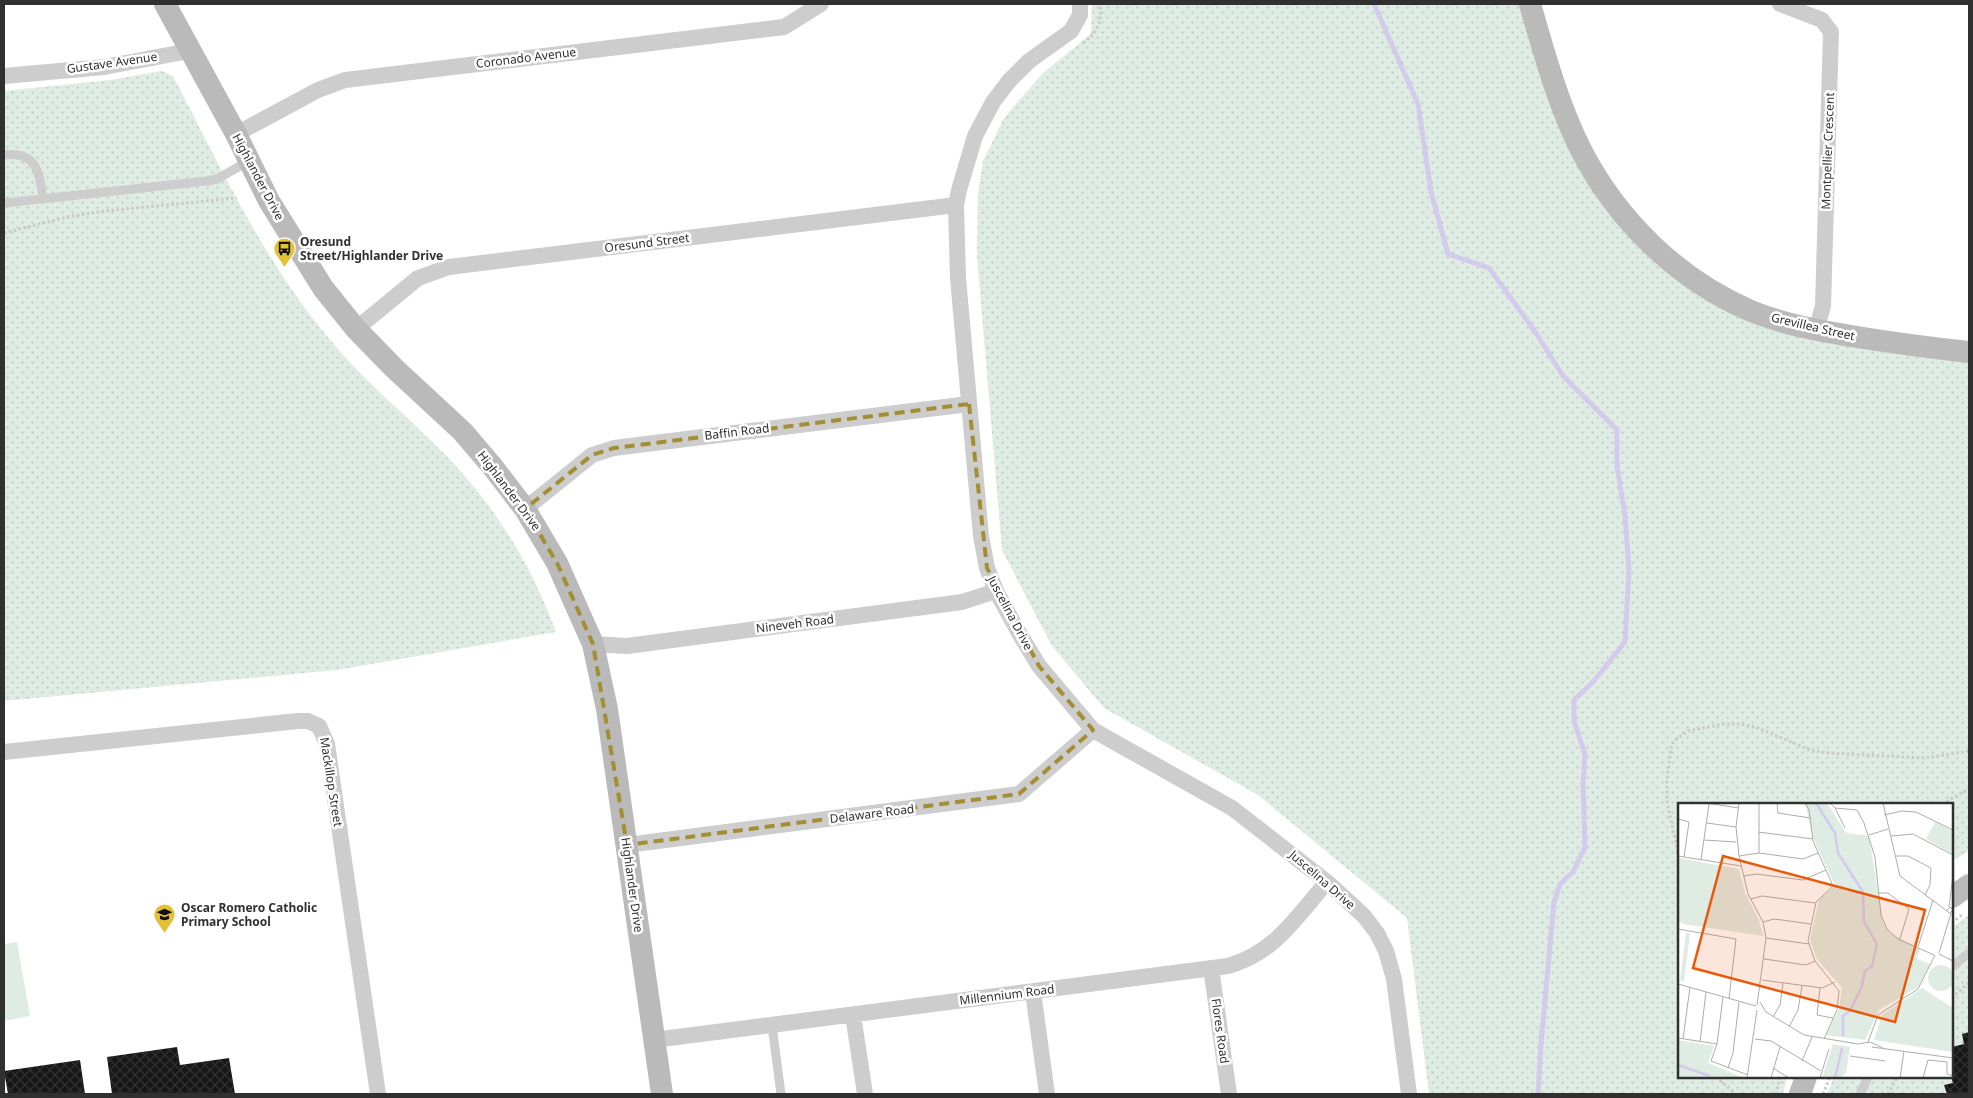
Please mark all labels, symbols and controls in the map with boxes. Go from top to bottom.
street label: Coronado Avenue [475,43,577,72]
street label: Gustave Avenue [66,48,158,77]
street label: Montpellier Crescent [1817,91,1838,210]
street label: Highlander Drive [228,130,289,223]
street label: Oresund Street [603,229,691,256]
place label: Oresund Street/Highlander Drive [300,233,443,264]
bus stop icon: Oresund Street/Highlander Drive [272,237,296,268]
street label: Grevillea Street [1770,309,1857,345]
street label: Baffin Road [704,419,770,444]
street label: Highlander Drive [474,447,545,534]
street label: Juscelina Drive [983,572,1037,653]
street label: Nineveh Road [755,610,835,637]
street label: Mackillop Street [316,736,347,829]
street label: Delaware Road [829,800,915,827]
inset map [1678,803,1953,1078]
street label: Highlander Drive [617,836,648,934]
street label: Juscelina Drive [1285,846,1359,913]
place label: Oscar Romero Catholic Primary School [181,899,317,930]
school or university icon: Oscar Romero Catholic Primary School [153,903,177,934]
street label: Millennium Road [959,980,1055,1009]
street label: Flores Road [1208,997,1233,1065]

